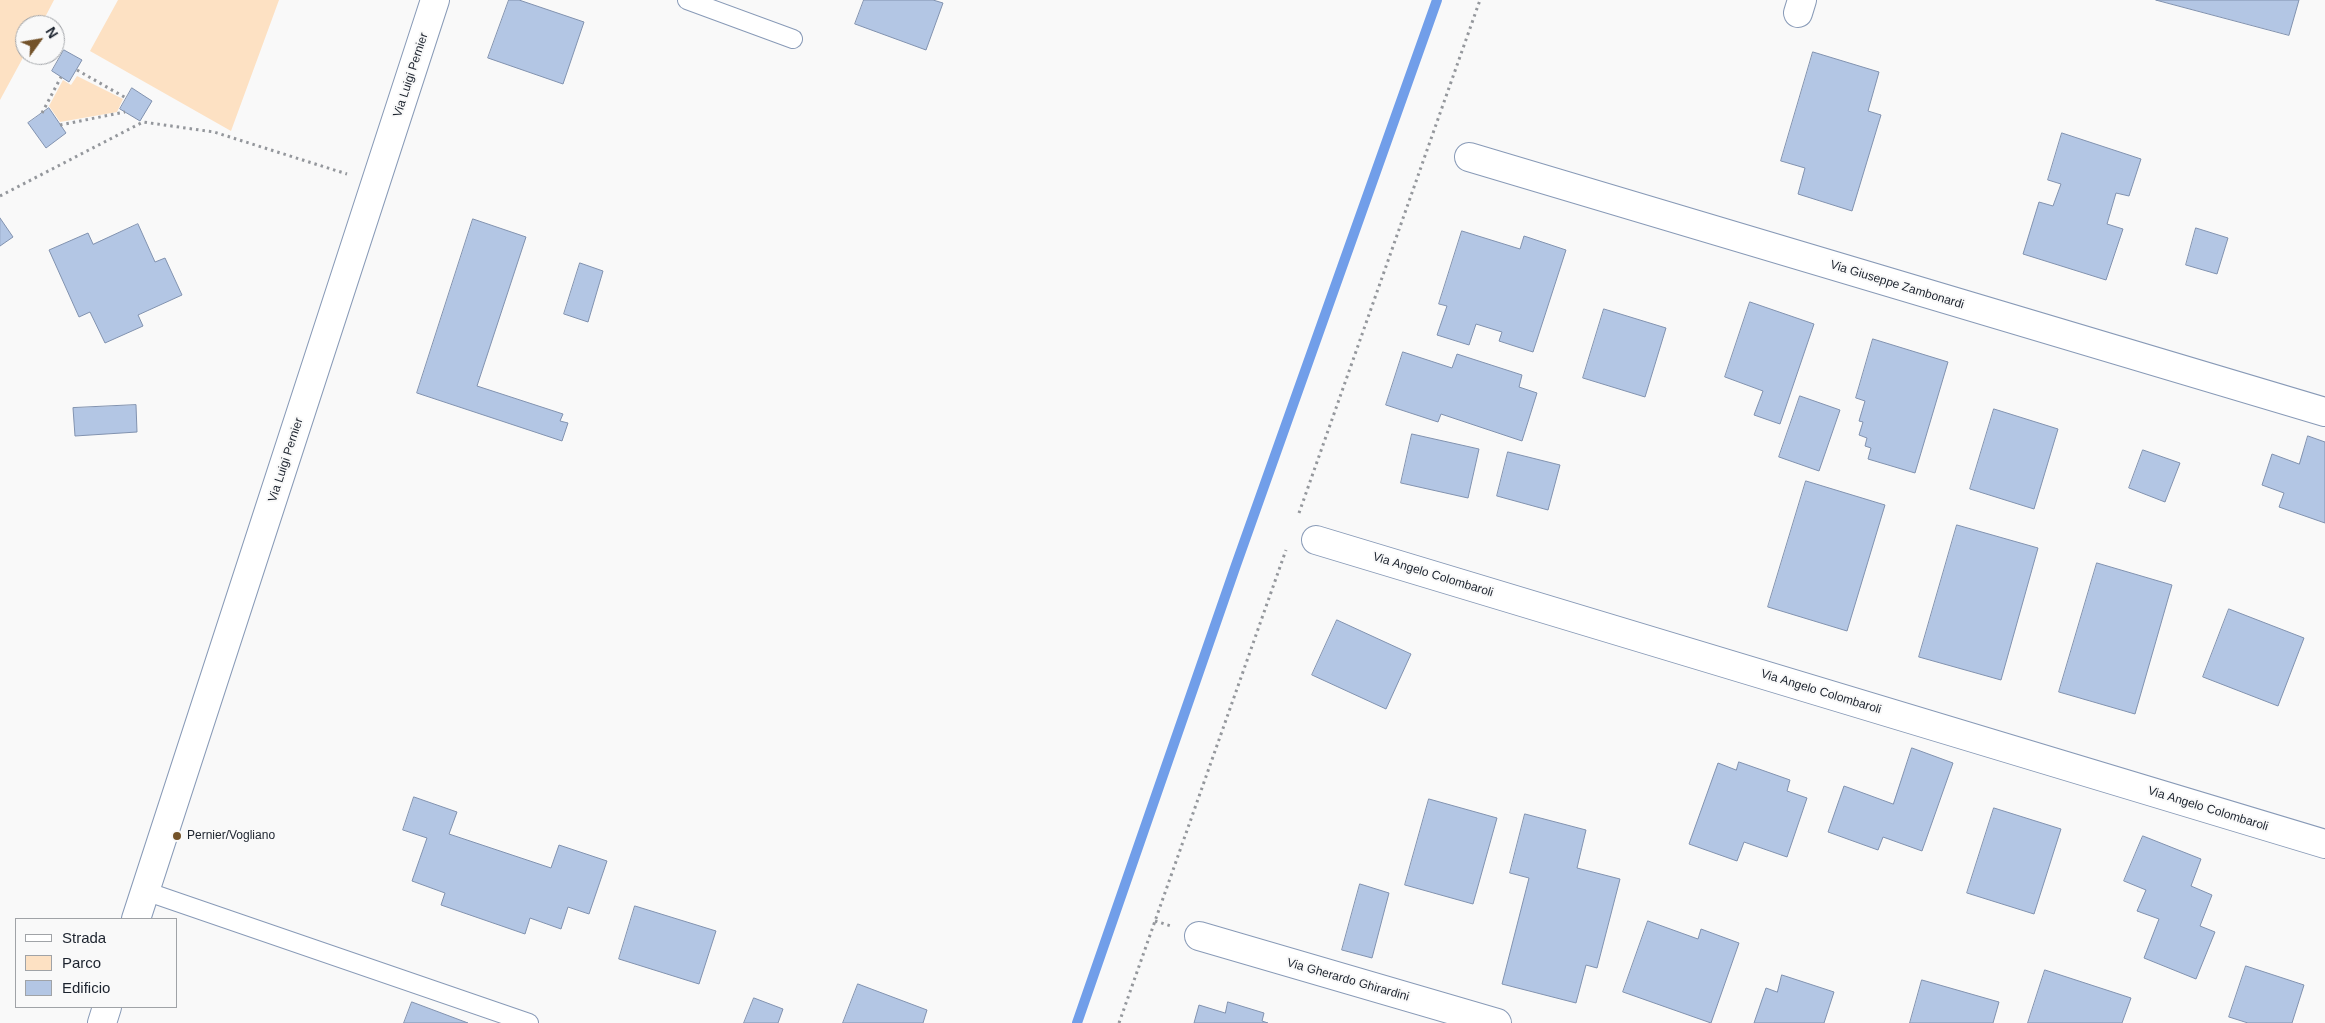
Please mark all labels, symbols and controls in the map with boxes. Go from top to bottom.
north arrow [15,15,65,65]
text: N [42,24,61,41]
street label: Via Luigi Pernier [391,31,431,119]
street label: Via Giuseppe Zambonardi [1828,258,1966,312]
street label: Via Luigi Pernier [266,416,306,504]
street label: Via Angelo Colombaroli [1371,550,1495,600]
street label: Via Angelo Colombaroli [1759,667,1883,717]
street label: Via Angelo Colombaroli [2146,784,2270,834]
place label: Pernier/Vogliano [187,829,275,843]
marker: Pernier/Vogliano [171,830,183,842]
legend [15,918,178,1008]
text: Strada [62,929,106,946]
text: Parco [62,954,101,971]
street label: Via Gherardo Ghirardini [1285,956,1411,1004]
text: Edificio [62,979,110,996]

